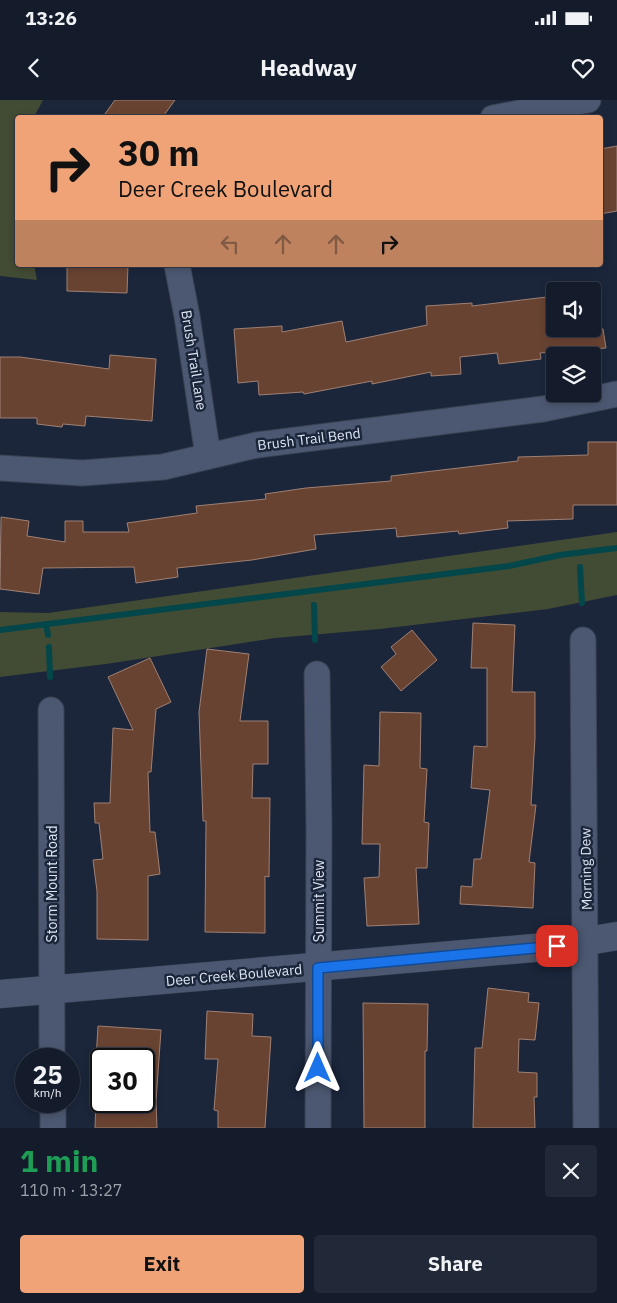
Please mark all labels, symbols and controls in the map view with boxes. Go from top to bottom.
text: 13:26 [25,6,77,30]
text: Headway [260,53,357,82]
icon: back [20,54,48,82]
icon: heart [569,54,597,82]
text: 30 m [118,130,200,176]
icon: right [35,135,100,200]
text: Deer Creek Boulevard [118,174,333,203]
icon: left [216,230,244,258]
icon: ahead [269,230,297,258]
icon: ahead [322,230,350,258]
icon: right [375,230,403,258]
map controls [546,282,601,402]
button: sound [546,282,601,337]
street label: Brush Trail Lane [177,309,211,412]
button: layers [546,347,601,402]
street label: Brush Trail Bend [256,424,362,454]
street label: Storm Mount Road [43,825,61,943]
street label: Morning Dew [576,828,596,910]
street label: Summit View [310,859,328,942]
pin [536,925,578,967]
icon: arrive [543,932,571,960]
street label: Deer Creek Boulevard [165,960,303,990]
position arrow [291,1041,343,1093]
speed limit sign: 30 [90,1048,155,1113]
text: 25 [32,1058,63,1091]
text: km/h [33,1085,62,1100]
text: 1 min [20,1141,98,1180]
button: close [545,1145,597,1197]
text: 110 m · 13:27 [20,1180,122,1200]
button: Exit [20,1235,304,1293]
button: Share [314,1235,597,1293]

